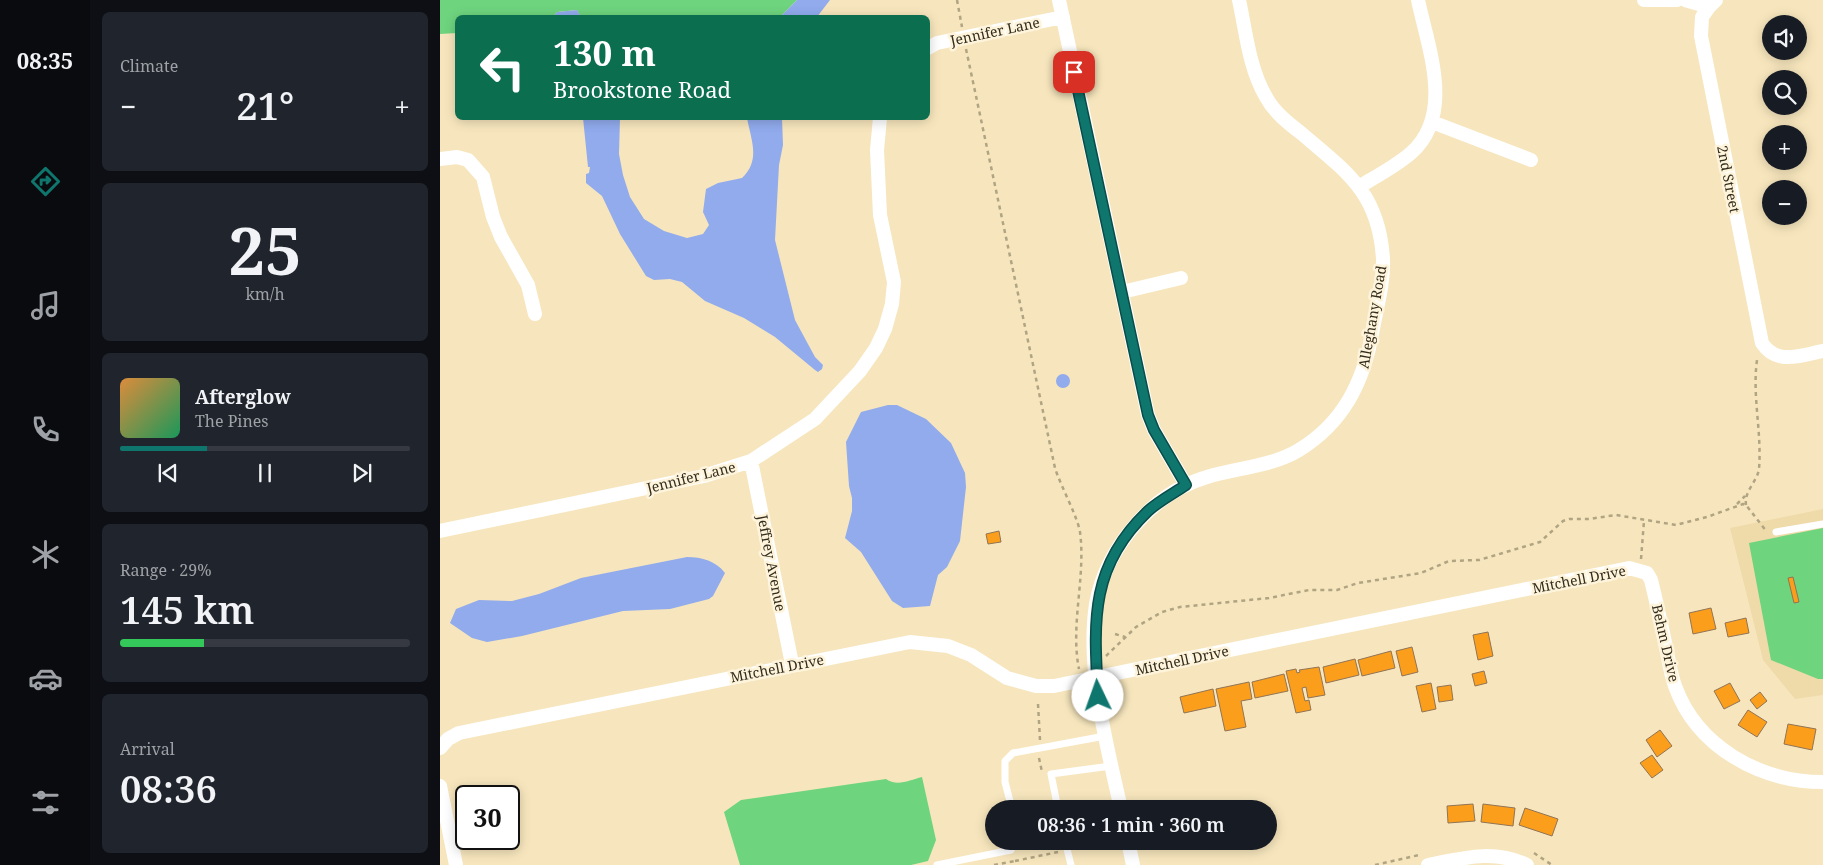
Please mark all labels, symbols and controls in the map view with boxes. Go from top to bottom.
street label: Jennifer Lane [948,12,1042,50]
map controls [1762,15,1807,225]
button: sound [1762,15,1807,60]
text: 130 m [553,29,656,76]
icon: left [470,35,535,100]
text: 08:35 [17,45,73,75]
pin [1053,51,1095,93]
text: Climate [120,55,178,77]
icon: arrive [1060,58,1088,86]
button: search [1762,70,1807,115]
text: Brookstone Road [553,74,731,104]
text: 21° [236,79,294,131]
text: − [120,87,136,125]
text: + [394,87,410,125]
button: + [1762,125,1807,170]
street label: 2nd Street [1713,144,1745,214]
icon: directions [28,164,63,199]
button: − [1762,180,1807,225]
text: 25 [228,206,302,294]
street label: Alleghany Road [1354,264,1390,370]
text: km/h [245,283,285,305]
icon: music [28,288,63,323]
text: Afterglow [195,384,291,410]
text: The Pines [195,410,269,432]
icon: phone [28,412,63,447]
street label: Jennifer Lane [644,457,737,497]
icon: previous [154,459,182,487]
icon: pause [251,459,279,487]
icon: next [348,459,376,487]
street label: Jeffrey Avenue [753,512,791,613]
icon: climate [28,537,63,572]
text: Range · 29% [120,559,212,581]
street label: Mitchell Drive [1531,561,1627,597]
text: 145 km [120,583,254,635]
street label: Behm Drive [1648,602,1684,684]
street label: Mitchell Drive [1134,641,1230,679]
street label: Mitchell Drive [729,650,825,686]
icon: car [28,661,63,696]
position arrow [1071,669,1123,721]
text: Arrival [120,738,175,760]
text: 08:36 [120,762,217,814]
icon: filters [28,785,63,820]
speed limit sign: 30 [455,785,520,850]
text: 08:36 · 1 min · 360 m [1037,812,1225,838]

